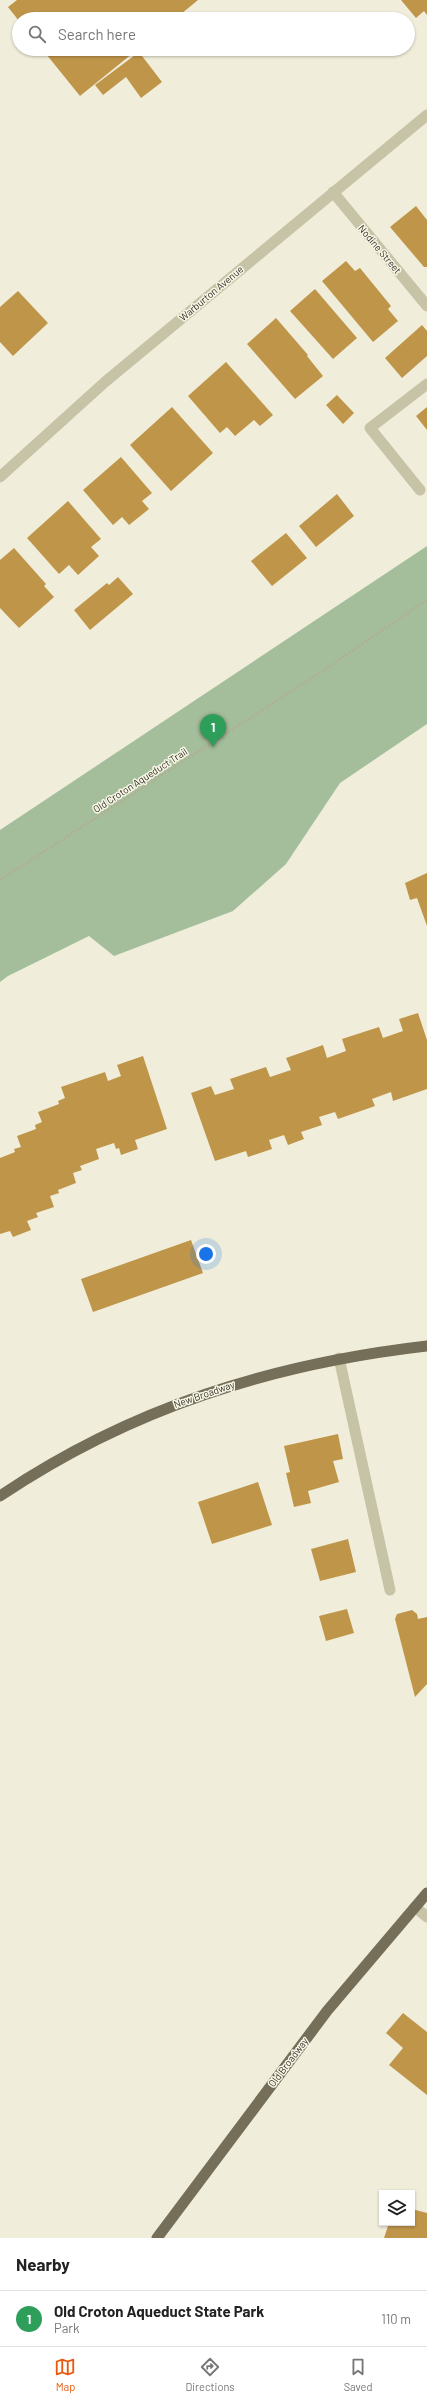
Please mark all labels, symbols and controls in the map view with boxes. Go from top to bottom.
search box [12,12,415,56]
icon: search [26,23,48,45]
text: Search here [58,25,136,43]
street label: Nodine Street [356,222,404,276]
street label: Warburton Avenue [177,263,245,323]
pin: 1 [200,714,226,747]
street label: Old Croton Aqueduct Trail [91,745,189,815]
your location [196,1244,216,1264]
street label: New Broadway [172,1378,236,1410]
street label: Old Broadway [266,2035,311,2089]
map controls [379,2190,415,2226]
button: layers [379,2190,415,2226]
text: Nearby [16,2254,70,2274]
text: Old Croton Aqueduct State Park [54,2302,264,2320]
text: 1 [27,2311,31,2327]
text: 110 m [381,2311,411,2327]
text: Park [54,2320,80,2336]
tab: Map [54,2356,76,2393]
tab: Directions [185,2356,235,2393]
tab: Saved [344,2356,373,2393]

